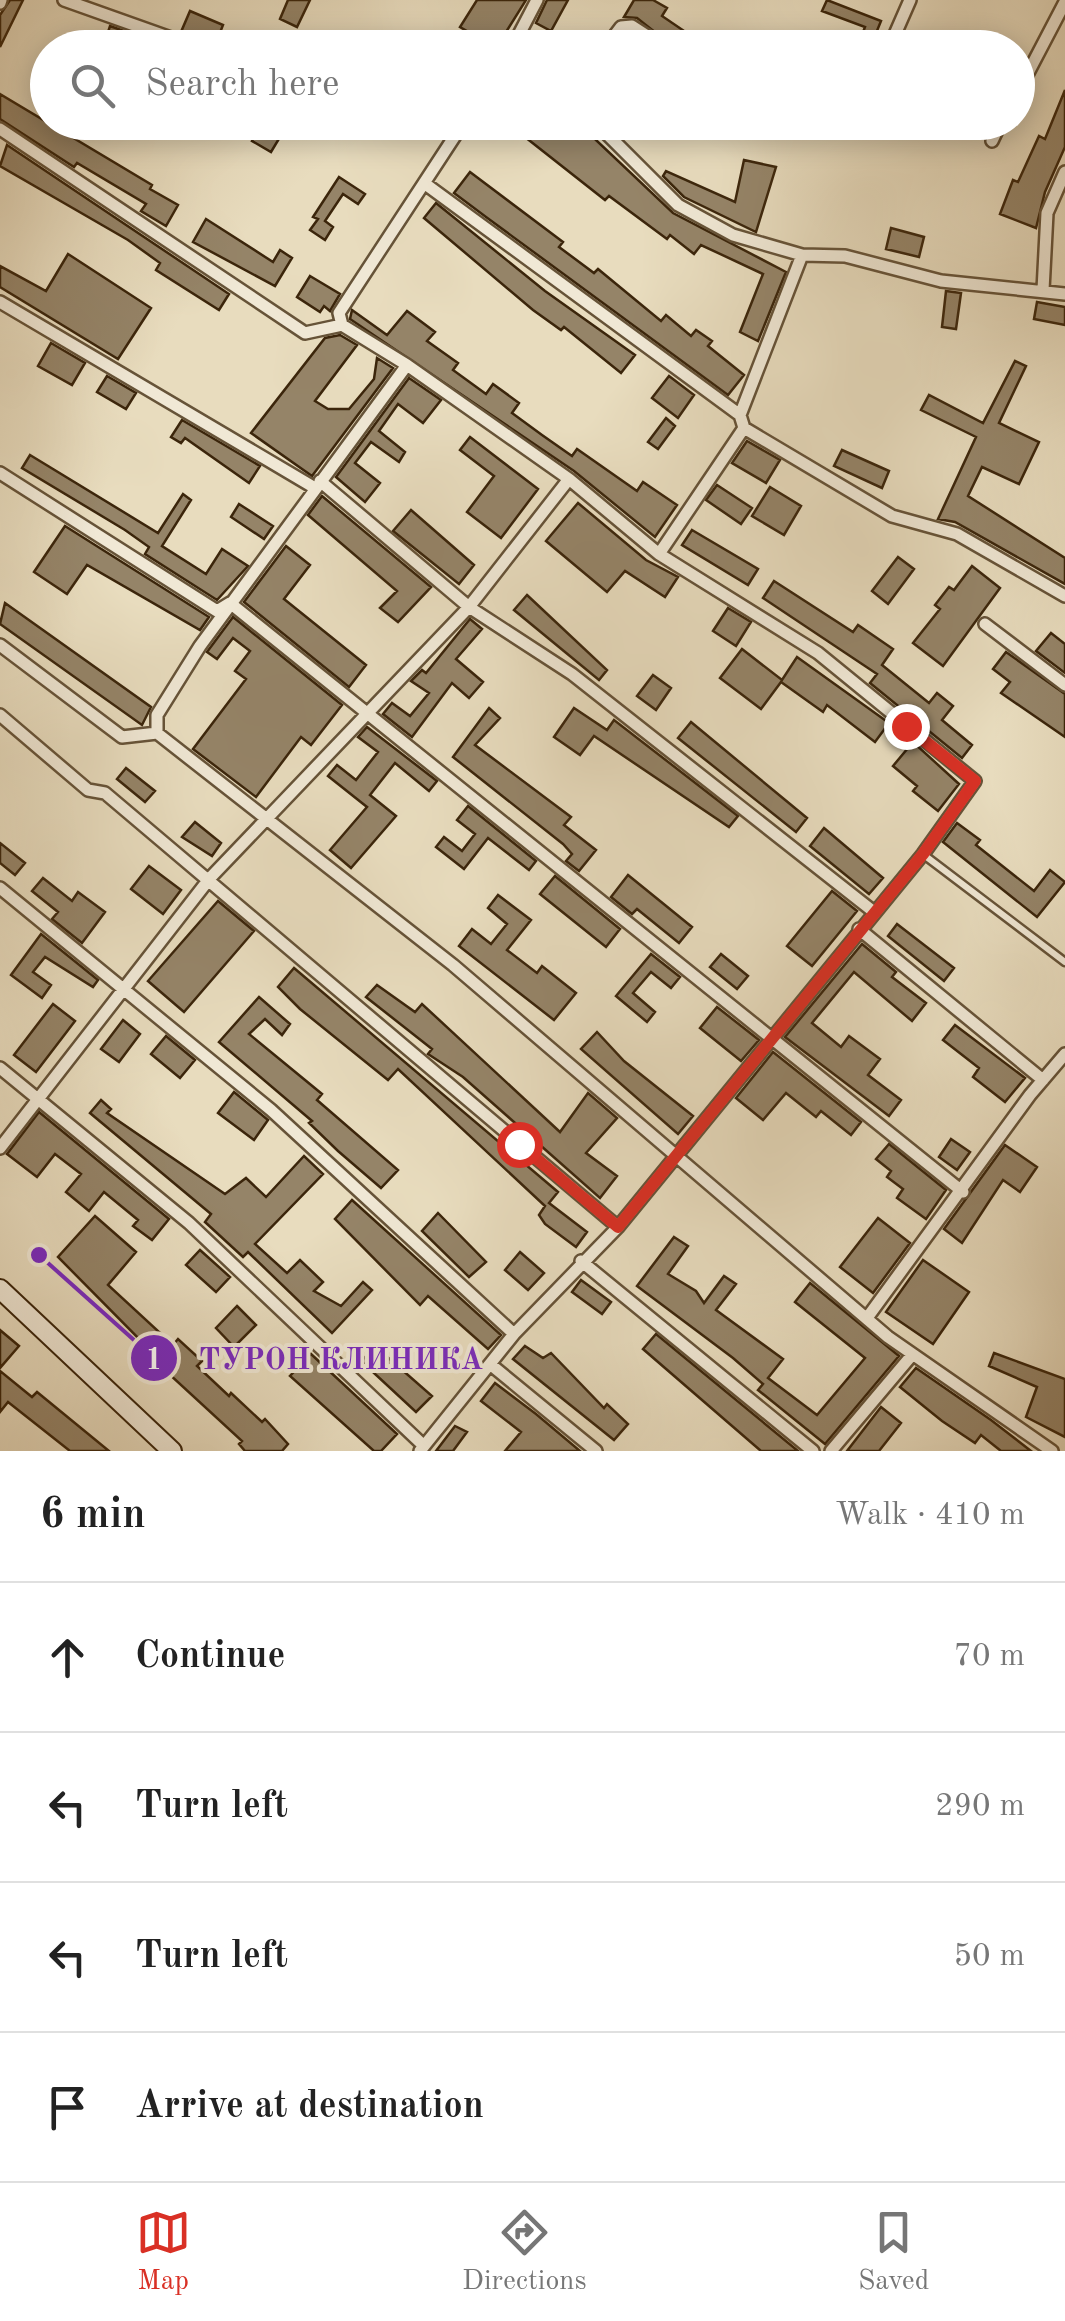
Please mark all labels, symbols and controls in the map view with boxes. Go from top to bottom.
search box [30,30,1035,140]
icon: search [65,58,120,113]
text: Search here [145,66,340,104]
route end [884,704,930,750]
route start [497,1122,543,1168]
callout: ТУРОН КЛИНИКА [129,1328,504,1388]
text: 1 [145,1346,163,1376]
text: ТУРОН КЛИНИКА [199,1346,483,1376]
text: 6 min [40,1495,146,1537]
text: Walk · 410 m [835,1500,1025,1532]
icon: ahead [40,1630,95,1685]
text: Continue [135,1638,285,1676]
text: 70 m [954,1641,1025,1673]
icon: left [40,1780,95,1835]
text: Turn left [135,1788,288,1826]
text: 290 m [935,1791,1025,1823]
icon: left [40,1930,95,1985]
text: Turn left [135,1938,288,1976]
text: 50 m [954,1941,1025,1973]
icon: arrive [40,2080,95,2135]
text: Arrive at destination [135,2088,484,2126]
tab: Map [136,2205,191,2300]
tab: Directions [462,2205,587,2300]
tab: Saved [858,2205,929,2300]

